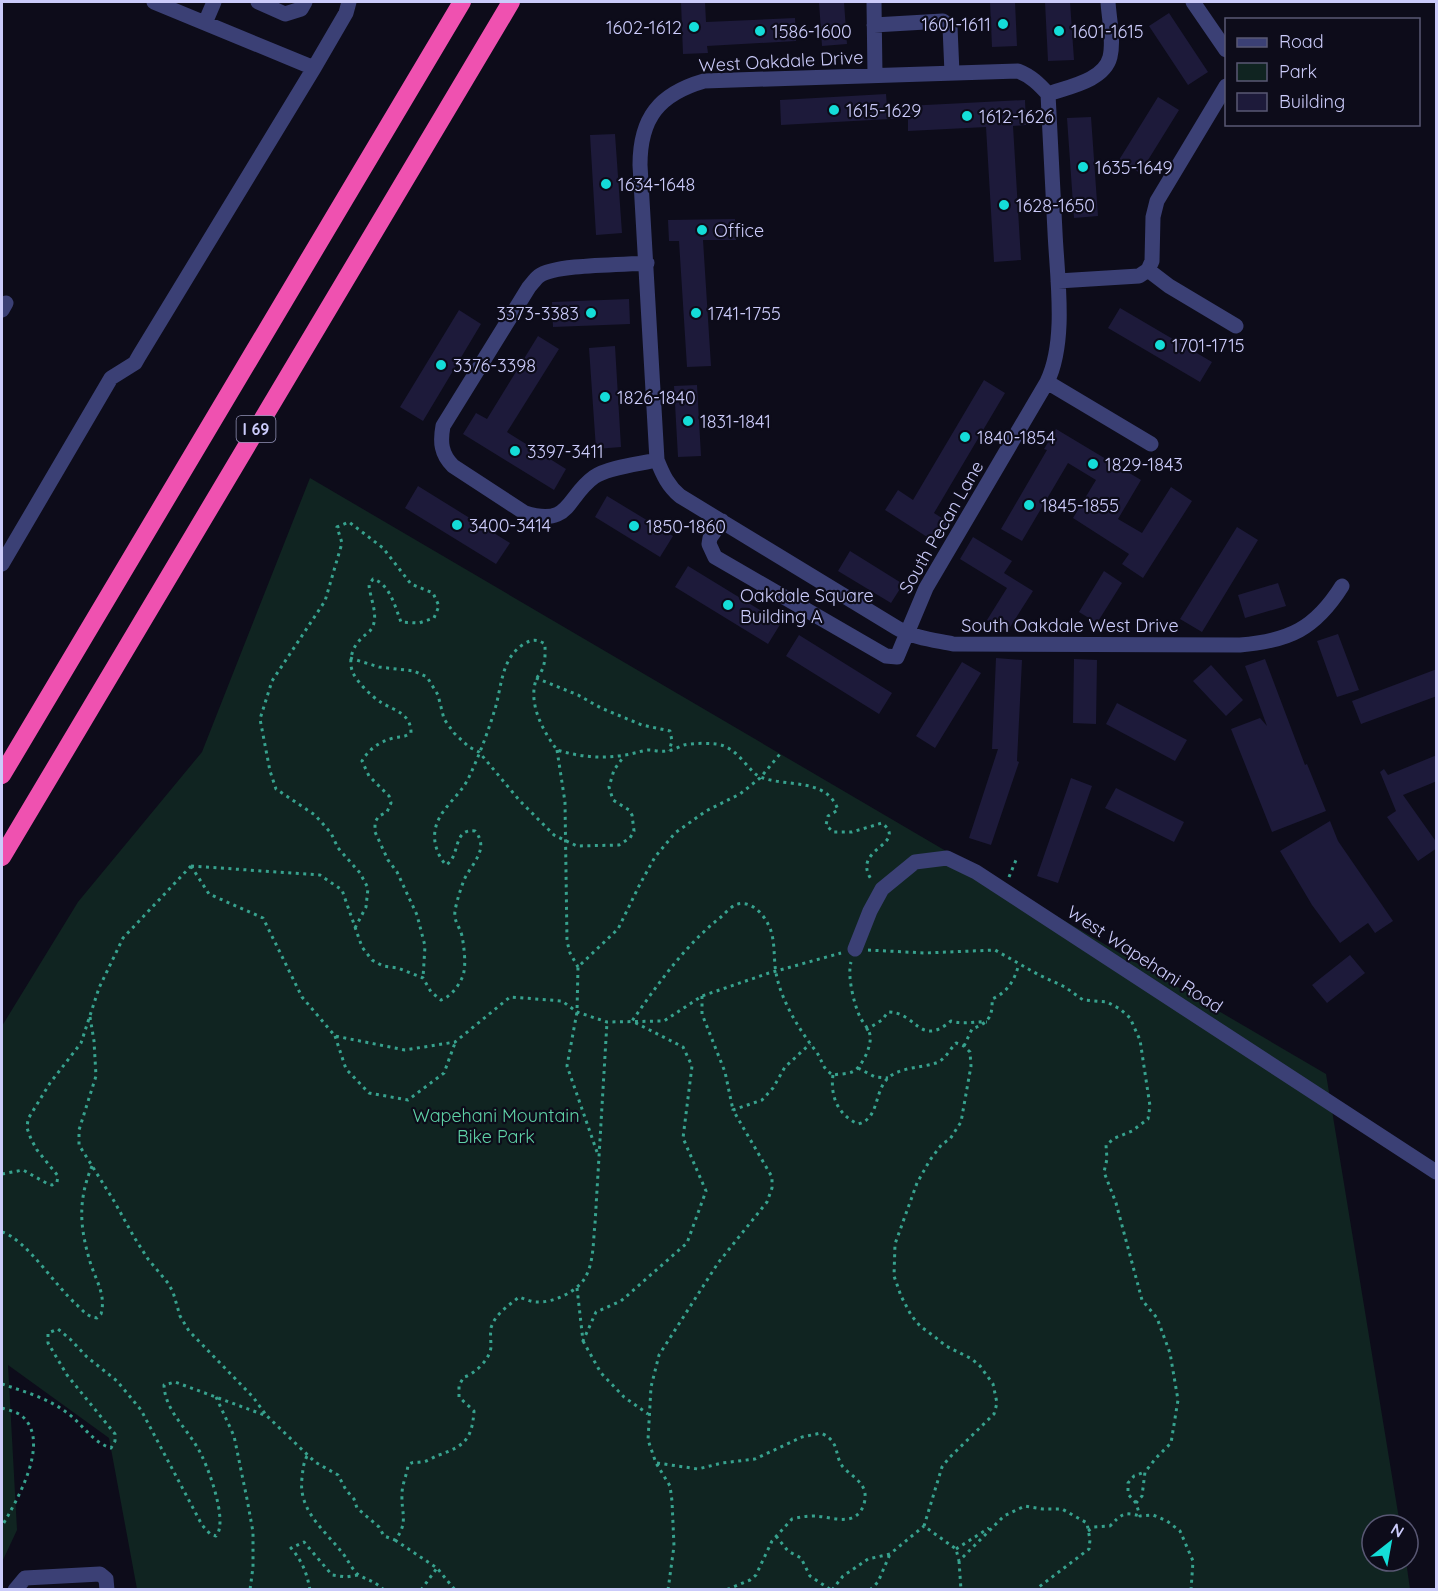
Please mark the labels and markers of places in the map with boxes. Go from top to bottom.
place label: 1601-1611 [922,13,991,36]
place label: 1602-1612 [606,16,682,39]
marker: 1601-1611 [996,17,1010,31]
marker: 1602-1612 [687,20,701,34]
place label: 1586-1600 [772,20,852,43]
place label: 1601-1615 [1071,20,1144,43]
marker: 1586-1600 [753,24,767,38]
marker: 1601-1615 [1052,24,1066,38]
place label: 1615-1629 [846,99,921,122]
marker: 1615-1629 [827,103,841,117]
place label: 1612-1626 [979,105,1054,128]
marker: 1612-1626 [960,109,974,123]
place label: 1635-1649 [1095,156,1173,179]
marker: 1635-1649 [1076,160,1090,174]
place label: 1634-1648 [618,173,695,196]
marker: 1634-1648 [599,177,613,191]
place label: 1628-1650 [1016,194,1095,217]
marker: 1628-1650 [997,198,1011,212]
place label: Office [714,219,764,242]
marker: Office [695,223,709,237]
place label: 3373-3383 [496,302,579,325]
place label: 1741-1755 [708,302,781,325]
marker: 3373-3383 [584,306,598,320]
marker: 1741-1755 [689,306,703,320]
place label: 1701-1715 [1172,334,1245,357]
marker: 1701-1715 [1153,338,1167,352]
place label: 3376-3398 [453,354,536,377]
marker: 3376-3398 [434,358,448,372]
place label: 1826-1840 [617,386,696,409]
marker: 1826-1840 [598,390,612,404]
place label: 1831-1841 [700,410,771,433]
marker: 1831-1841 [681,414,695,428]
place label: 1840-1854 [977,426,1055,449]
marker: 1840-1854 [958,430,972,444]
place label: 3397-3411 [527,440,604,463]
marker: 3397-3411 [508,444,522,458]
place label: 1829-1843 [1105,453,1183,476]
marker: 1829-1843 [1086,457,1100,471]
place label: 1845-1855 [1041,494,1119,517]
marker: 1845-1855 [1022,498,1036,512]
place label: 3400-3414 [469,514,551,537]
place label: 1850-1860 [646,515,726,538]
marker: 3400-3414 [450,518,464,532]
marker: 1850-1860 [627,519,641,533]
place label: Oakdale Square Building A [740,584,874,628]
marker: Oakdale Square Building A [721,598,735,612]

